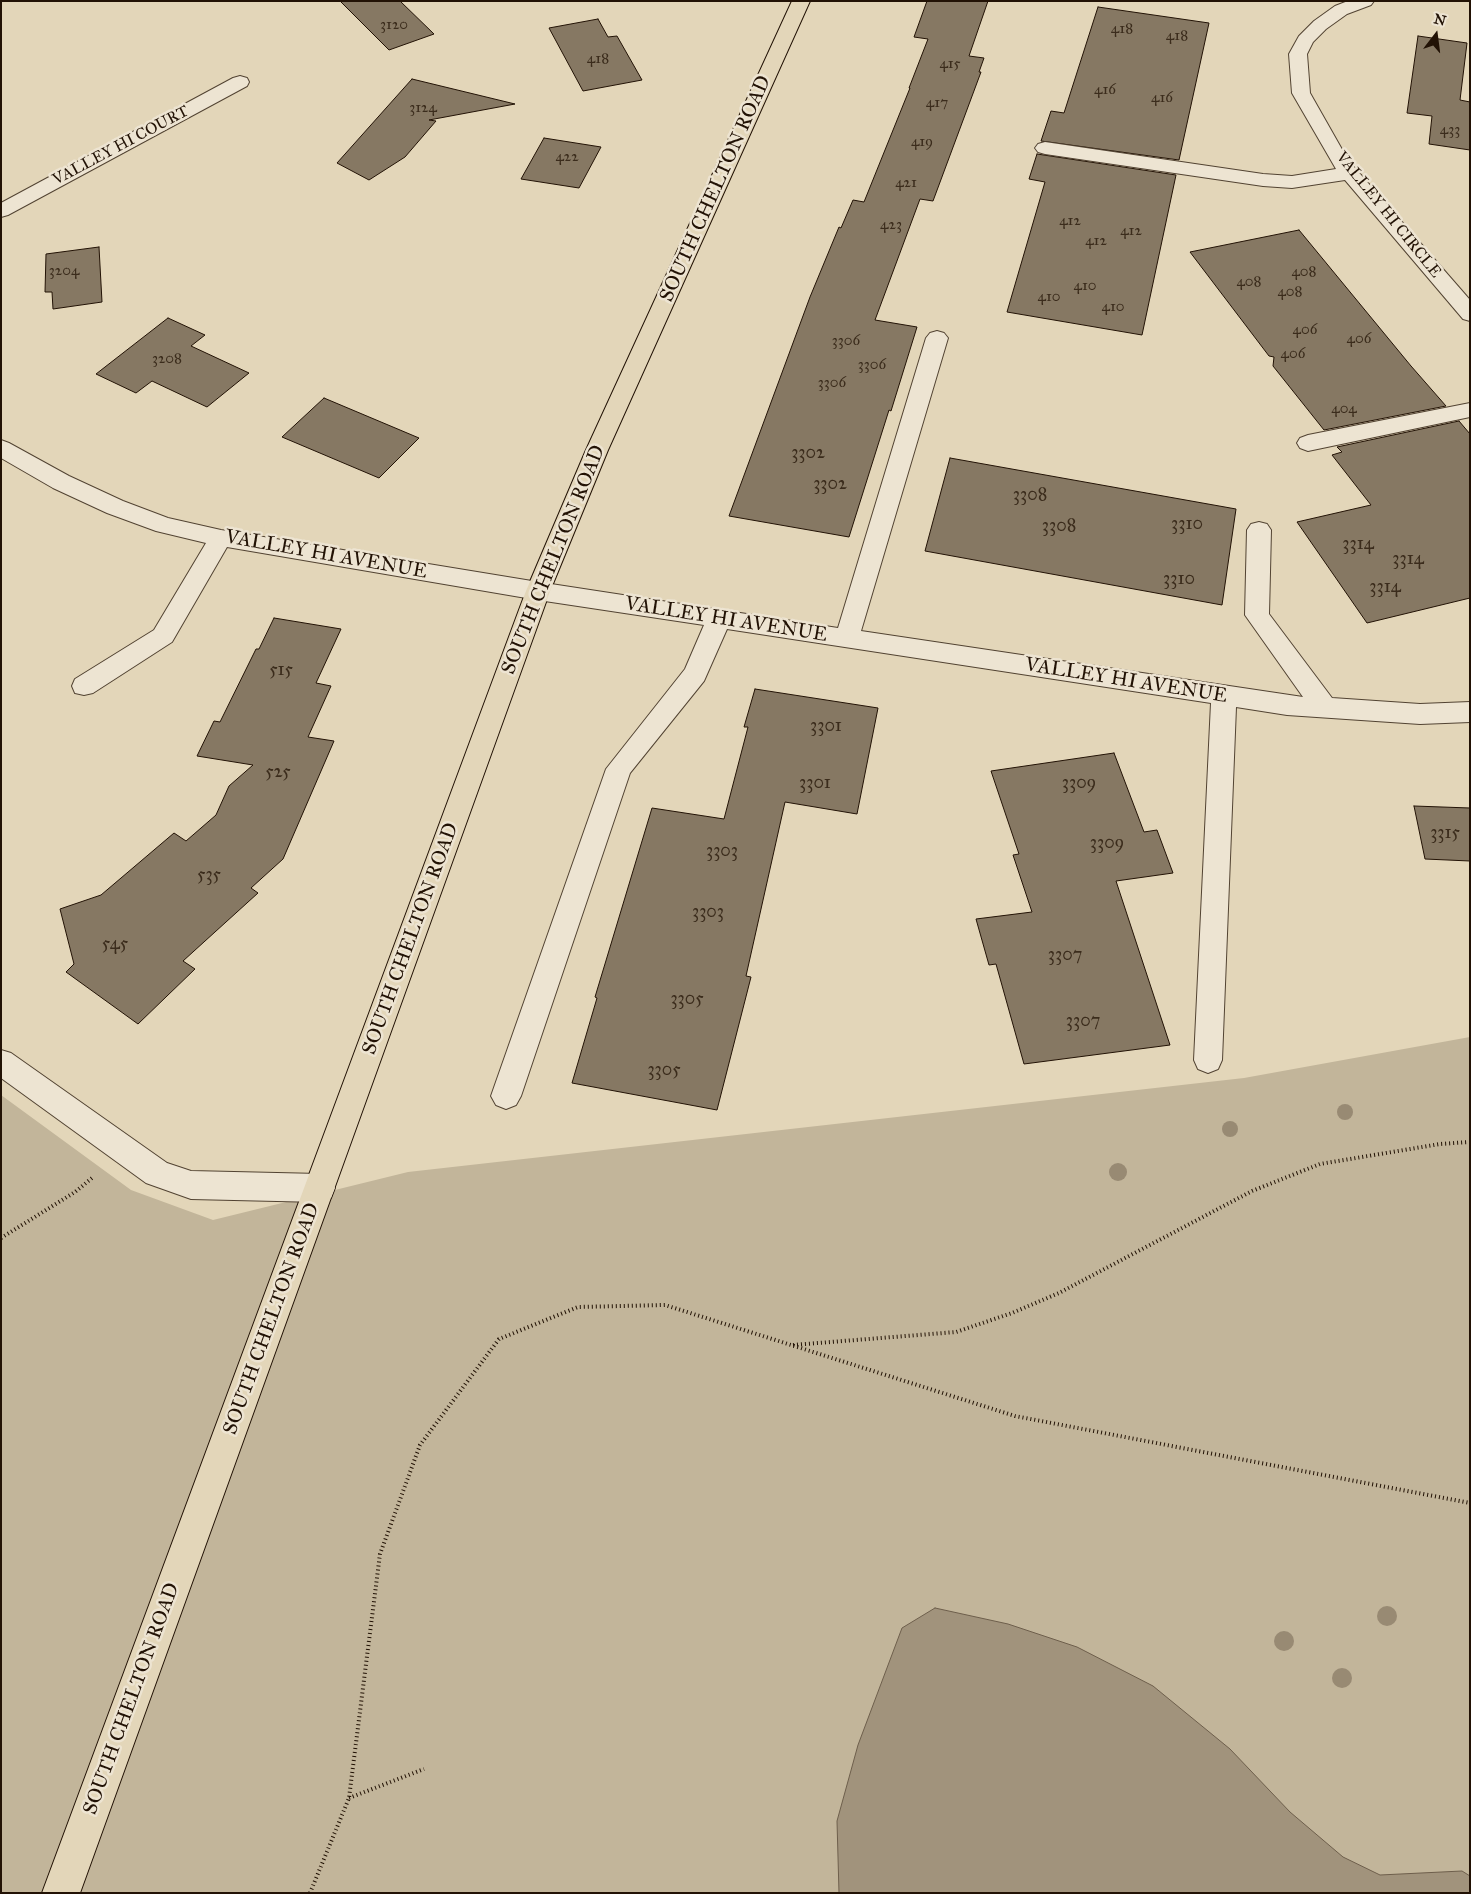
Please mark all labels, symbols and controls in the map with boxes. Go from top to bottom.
north arrow [1411,10,1461,60]
text: N [1432,10,1448,30]
house number: 3120 [380,16,408,34]
house number: 418 [1111,20,1133,38]
house number: 418 [1166,27,1188,45]
house number: 418 [587,50,609,68]
house number: 415 [939,55,961,73]
street label: SOUTH CHELTON ROAD [655,72,777,306]
house number: 416 [1094,81,1116,99]
house number: 416 [1151,89,1173,107]
house number: 417 [926,94,948,112]
house number: 3124 [409,99,437,117]
street label: VALLEY HI COURT [50,102,192,190]
house number: 433 [1440,121,1460,139]
house number: 419 [911,133,933,151]
house number: 422 [555,148,579,166]
street label: VALLEY HI CIRCLE [1331,148,1445,282]
house number: 421 [895,174,917,192]
house number: 412 [1059,212,1081,230]
house number: 423 [880,216,902,234]
house number: 412 [1120,222,1142,240]
house number: 412 [1085,232,1107,250]
house number: 3204 [49,262,79,280]
house number: 408 [1291,263,1317,281]
house number: 408 [1236,273,1262,291]
house number: 410 [1074,277,1096,295]
house number: 408 [1277,283,1303,301]
house number: 410 [1038,288,1060,306]
house number: 410 [1102,298,1124,316]
house number: 406 [1293,321,1317,339]
house number: 406 [1347,330,1371,348]
house number: 3306 [832,332,860,350]
house number: 406 [1281,345,1305,363]
house number: 3208 [152,350,182,368]
house number: 3306 [858,356,886,374]
house number: 3306 [818,374,846,392]
house number: 404 [1331,400,1357,418]
street label: SOUTH CHELTON ROAD [497,442,611,678]
house number: 3302 [791,443,825,465]
house number: 3302 [813,474,847,496]
house number: 3308 [1013,485,1047,507]
house number: 3310 [1171,514,1203,536]
house number: 3308 [1042,516,1076,538]
street label: VALLEY HI AVENUE [223,525,429,585]
house number: 3314 [1342,534,1374,556]
house number: 3314 [1392,549,1424,571]
house number: 3310 [1163,569,1195,591]
house number: 3314 [1369,577,1401,599]
street label: VALLEY HI AVENUE [623,592,829,648]
street label: VALLEY HI AVENUE [1023,653,1229,709]
house number: 515 [269,660,293,682]
house number: 3301 [810,716,842,738]
house number: 525 [265,762,291,784]
house number: 3301 [799,773,831,795]
house number: 3309 [1062,773,1096,795]
street label: SOUTH CHELTON ROAD [358,820,464,1058]
house number: 3315 [1430,823,1460,845]
house number: 3309 [1090,833,1124,855]
house number: 3303 [706,841,738,863]
house number: 535 [197,865,221,887]
house number: 3303 [692,902,724,924]
house number: 545 [102,934,128,956]
house number: 3307 [1048,945,1082,967]
house number: 3305 [670,989,704,1011]
house number: 3307 [1066,1011,1100,1033]
house number: 3305 [647,1060,681,1082]
street label: SOUTH CHELTON ROAD [219,1200,325,1438]
street label: SOUTH CHELTON ROAD [79,1580,185,1818]

